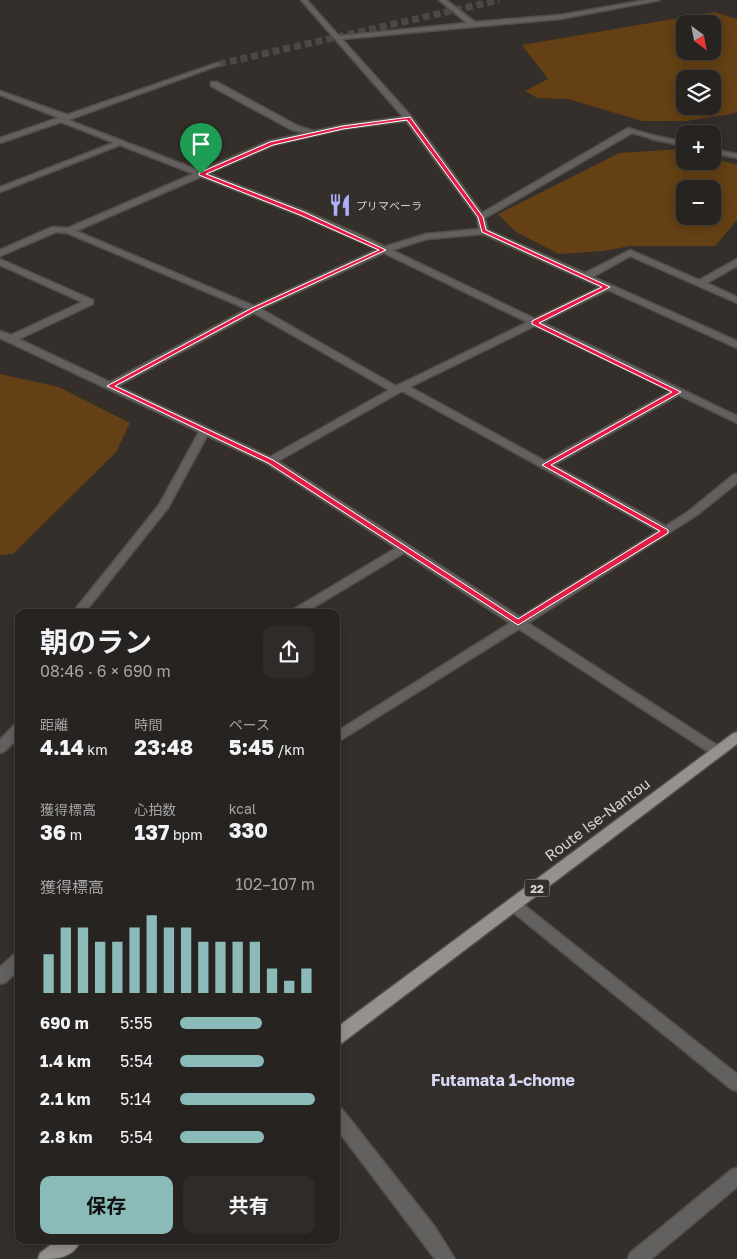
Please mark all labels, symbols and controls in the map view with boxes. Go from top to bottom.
north arrow [676,15,721,60]
map controls [676,15,721,225]
button: layers [676,70,721,115]
pin [180,123,222,174]
button: + [676,125,721,170]
icon: arrive [187,130,215,158]
button: − [676,180,721,225]
restaurant icon: プリマベーラ [327,192,353,218]
place label: プリマベーラ [356,199,422,212]
text: 朝のラン [40,625,152,658]
button: share [263,626,315,678]
text: 08:46 · 6 × 690 m [40,661,171,681]
text: 距離 [40,716,68,733]
text: 時間 [134,716,162,733]
text: ペース [229,716,270,733]
text: 4.14 [40,734,84,760]
text: 23:48 [134,734,193,760]
text: 5:45 [229,734,274,760]
text: km [84,741,108,758]
text: /km [274,741,305,758]
street label: Route Ise-Nantou [541,774,653,864]
text: kcal [229,800,256,817]
text: 獲得標高 [40,801,96,818]
text: 心拍数 [134,801,176,818]
text: 330 [229,817,268,843]
text: 36 [40,819,66,845]
text: 137 [134,819,169,845]
text: m [66,826,82,843]
text: bpm [169,826,203,843]
text: 102–107 m [235,874,315,894]
text: 獲得標高 [40,877,104,897]
road number: 22 [524,880,550,896]
text: 690 m [40,1013,89,1033]
text: 5:55 [120,1013,153,1033]
text: 1.4 km [40,1051,91,1071]
text: 5:54 [120,1051,153,1071]
district label: Futamata 1-chome [431,1070,575,1090]
text: 2.1 km [40,1089,90,1109]
text: 5:14 [120,1089,152,1109]
text: 2.8 km [40,1127,92,1147]
text: 5:54 [120,1127,153,1147]
button: 保存 [40,1176,173,1234]
button: 共有 [183,1176,315,1234]

